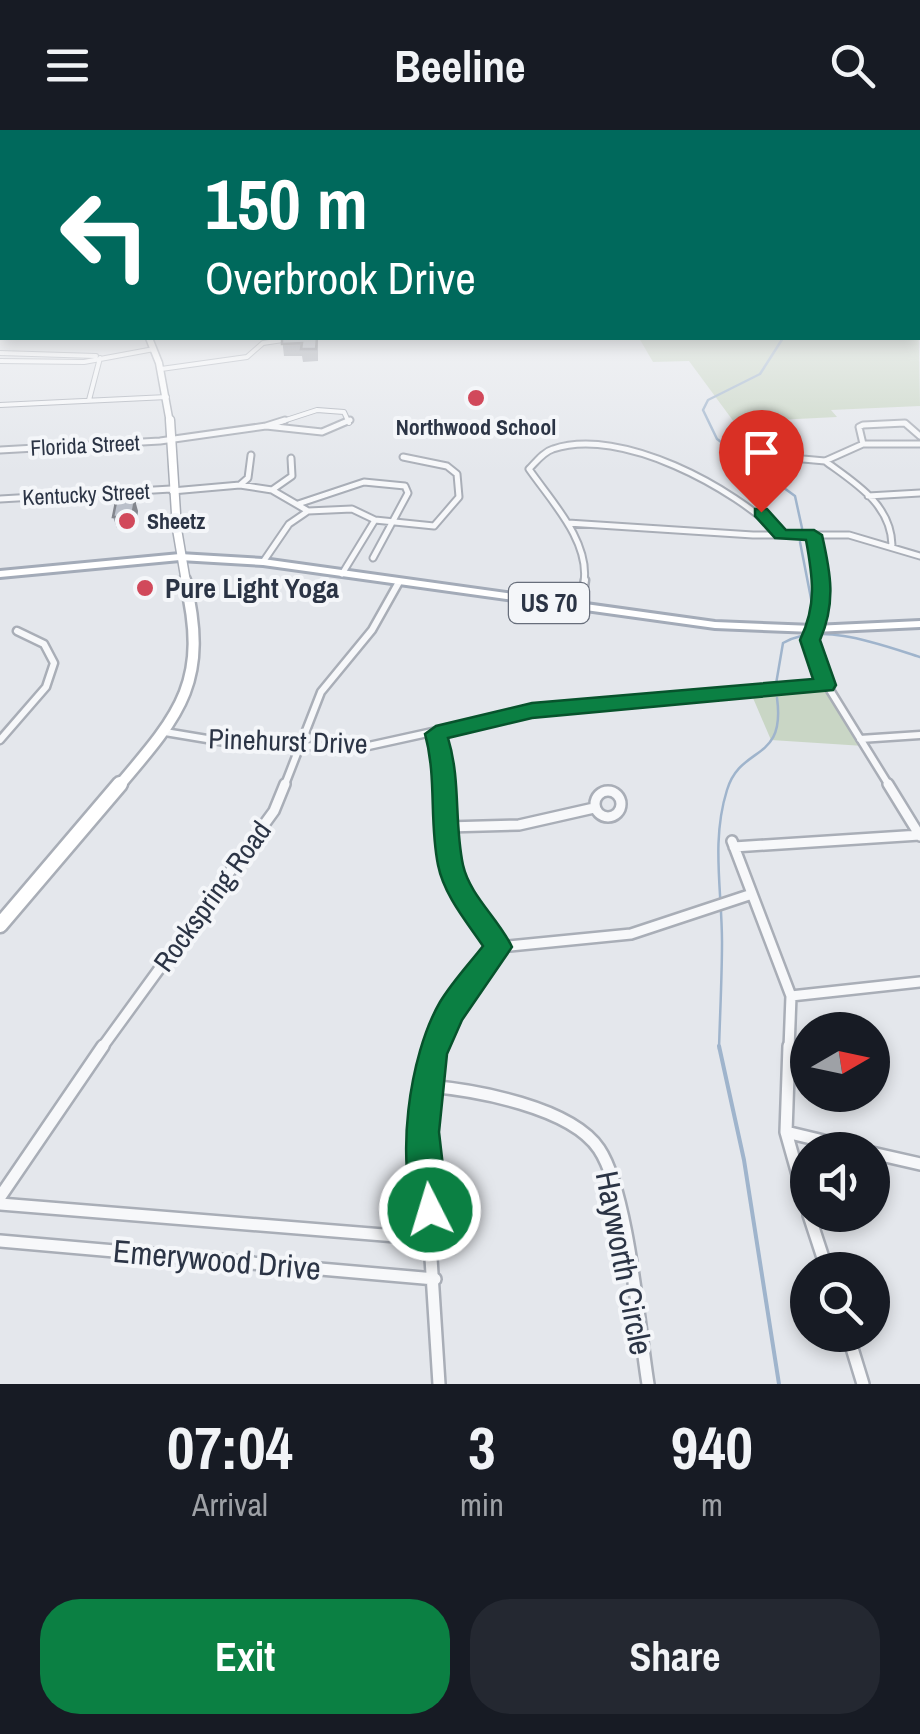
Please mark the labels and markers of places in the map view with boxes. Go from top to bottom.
marker: Northwood School [465,387,487,409]
pin [719,410,804,513]
place label: Northwood School [396,412,556,442]
place label: Sheetz [147,506,205,536]
marker: Sheetz [116,510,138,532]
place label: Pure Light Yoga [165,569,339,607]
marker: Pure Light Yoga [134,577,156,599]

